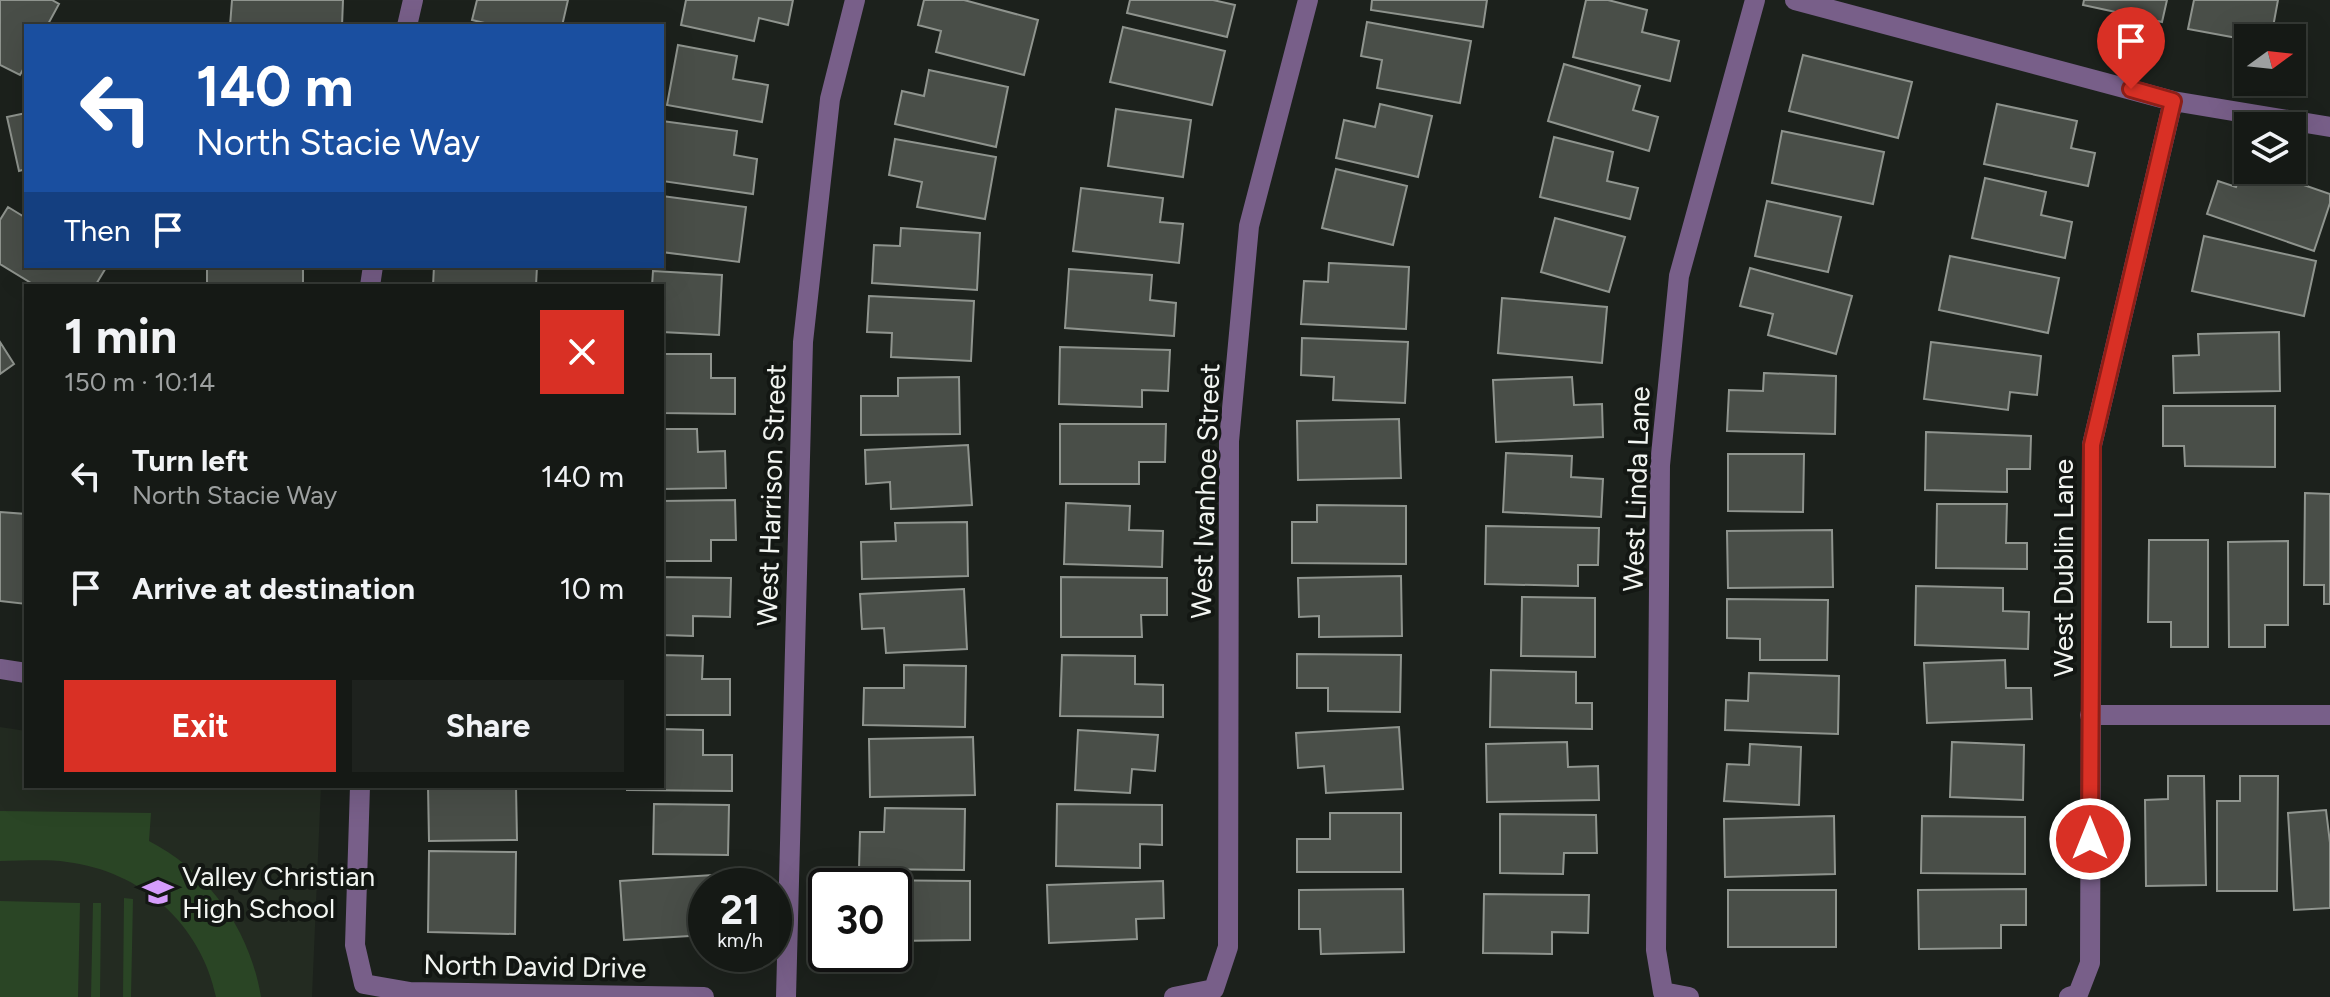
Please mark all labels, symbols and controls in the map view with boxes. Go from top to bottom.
pin [2097,7,2165,89]
icon: arrive [2109,19,2153,63]
north arrow [2234,24,2306,96]
map controls [2234,24,2306,184]
text: 140 m [196,53,354,120]
icon: left [64,56,168,160]
button: layers [2234,112,2306,184]
text: North Stacie Way [196,121,480,164]
icon: arrive [146,208,190,252]
text: Then [64,212,130,249]
text: 1 min [64,307,177,365]
button: close [540,310,624,394]
street label: West Harrison Street [749,363,793,627]
street label: West Ivanhoe Street [1184,363,1226,619]
text: 150 m · 10:14 [64,366,215,398]
street label: West Linda Lane [1615,386,1657,592]
text: Turn left [132,442,249,479]
icon: left [64,454,108,498]
text: 140 m [541,458,624,495]
street label: West Dublin Lane [2046,459,2080,677]
text: North Stacie Way [132,479,337,511]
icon: arrive [64,566,108,610]
text: Arrive at destination [132,570,415,607]
text: 10 m [559,570,624,607]
button: Exit [64,680,336,772]
button: Share [352,680,624,772]
position arrow [2048,797,2132,881]
place label: Valley Christian High School [182,859,375,925]
speed limit sign: 30 [808,868,912,972]
school or university icon: Valley Christian High School [141,875,175,909]
text: 21 [720,886,760,934]
text: km/h [717,928,763,952]
street label: North David Drive [423,947,647,985]

